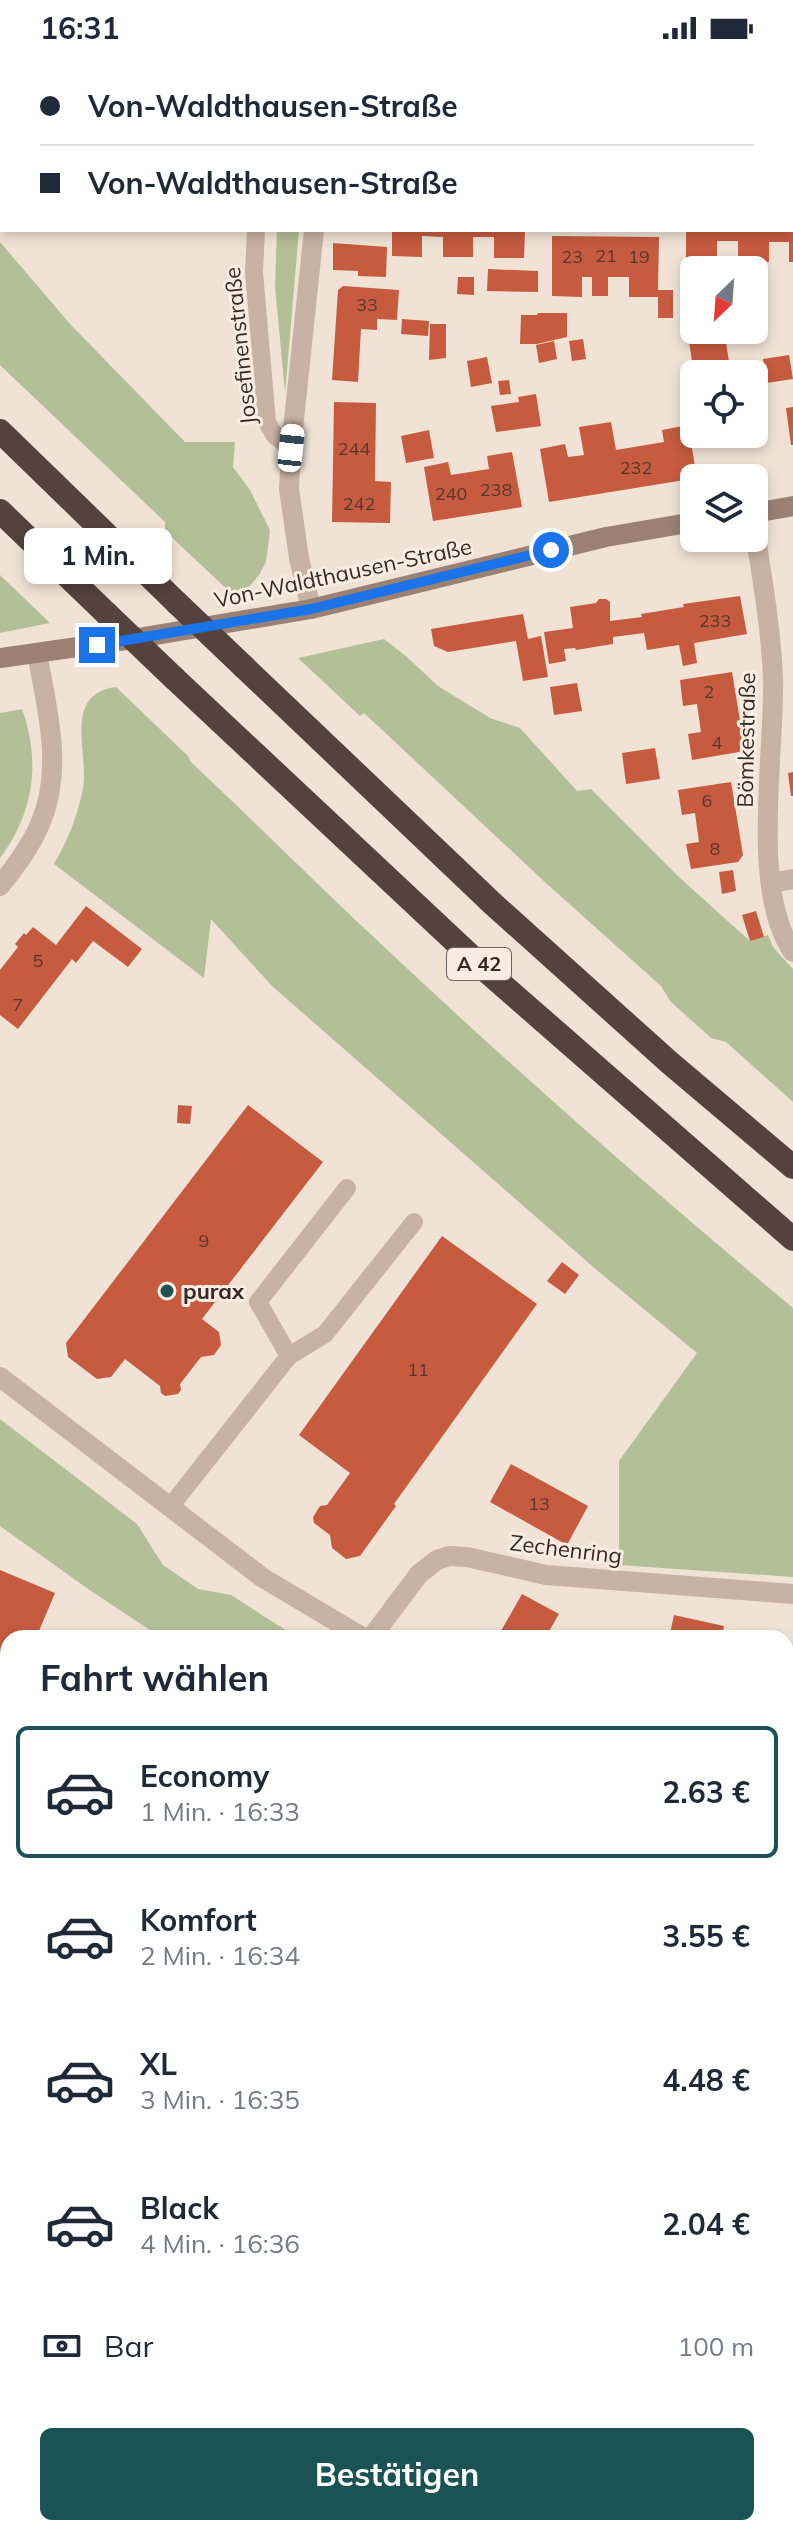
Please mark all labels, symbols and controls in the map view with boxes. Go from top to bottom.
text: 16:31 [40,9,119,47]
text: Von-Waldthausen-Straße [88,87,458,125]
text: Von-Waldthausen-Straße [88,164,458,202]
house number: 21 [595,244,617,267]
house number: 23 [561,245,583,268]
house number: 19 [628,245,650,268]
north arrow [680,256,768,344]
map controls [680,256,768,552]
street label: Josefinenstraße [218,266,262,426]
house number: 33 [356,293,378,316]
button: locate [680,360,768,448]
car [277,423,305,473]
house number: 244 [338,437,370,460]
house number: 232 [620,456,652,479]
button: layers [680,464,768,552]
house number: 238 [480,478,512,501]
house number: 240 [435,482,467,505]
house number: 242 [343,492,375,515]
callout: 1 Min. [23,529,171,585]
street label: Von-Waldthausen-Straße [212,532,474,614]
route start [533,532,569,568]
text: 1 Min. [61,539,135,572]
house number: 233 [699,609,731,632]
route end [79,627,115,663]
street label: Bömkestraße [731,672,761,808]
house number: 2 [704,680,714,703]
house number: 4 [712,731,723,754]
house number: 6 [702,789,712,812]
house number: 8 [710,837,720,860]
road number: A 42 [447,948,511,980]
house number: 5 [33,949,44,972]
house number: 7 [13,993,23,1016]
house number: 9 [199,1229,209,1252]
place label: purax [183,1277,245,1305]
marker: purax [158,1282,176,1300]
house number: 11 [407,1358,429,1381]
house number: 13 [528,1492,550,1515]
street label: Zechenring [508,1528,624,1570]
text: Fahrt wählen [40,1655,269,1700]
icon: car [44,1756,116,1828]
text: Economy [140,1757,269,1795]
text: 2.63 € [662,1773,750,1811]
text: 1 Min. · 16:33 [140,1795,300,1828]
icon: car [44,1900,116,1972]
text: Komfort [140,1901,257,1939]
text: 3.55 € [662,1917,750,1955]
text: 2 Min. · 16:34 [140,1939,300,1972]
icon: car [44,2044,116,2116]
text: XL [140,2045,177,2083]
text: 4.48 € [662,2061,750,2099]
text: 3 Min. · 16:35 [140,2083,300,2116]
icon: car [44,2188,116,2260]
text: Black [140,2189,219,2227]
text: 2.04 € [662,2205,750,2243]
text: 4 Min. · 16:36 [140,2227,300,2260]
icon: cash [40,2324,84,2368]
text: Bar [104,2327,153,2365]
text: 100 m [678,2330,754,2363]
button: Bestätigen [40,2428,754,2520]

